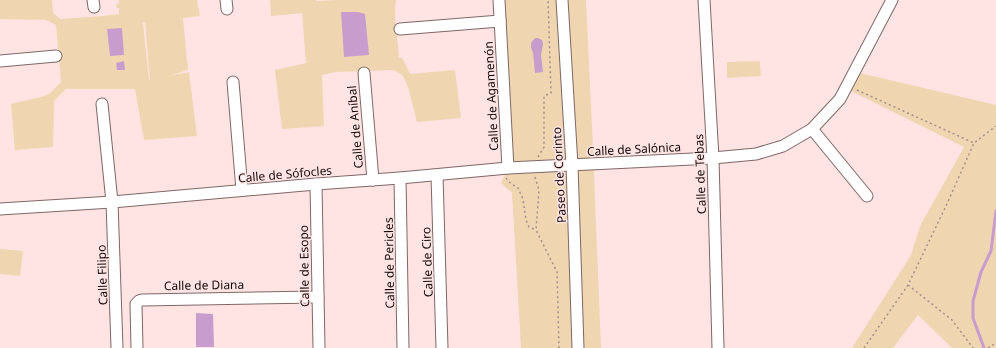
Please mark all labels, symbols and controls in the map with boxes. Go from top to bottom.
street label: Calle de Agamenón [480,41,502,151]
street label: Calle de Aníbal [343,85,367,169]
street label: Paseo de Corinto [548,127,570,223]
street label: Calle de Tebas [690,133,710,214]
street label: Calle de Salónica [586,138,682,160]
street label: Calle de Sófocles [237,161,333,187]
street label: Calle de Pericles [380,217,398,309]
street label: Calle de Esopo [295,225,313,307]
street label: Calle de Ciro [417,227,437,297]
street label: Calle Filipo [92,244,112,306]
street label: Calle de Diana [164,276,244,294]

